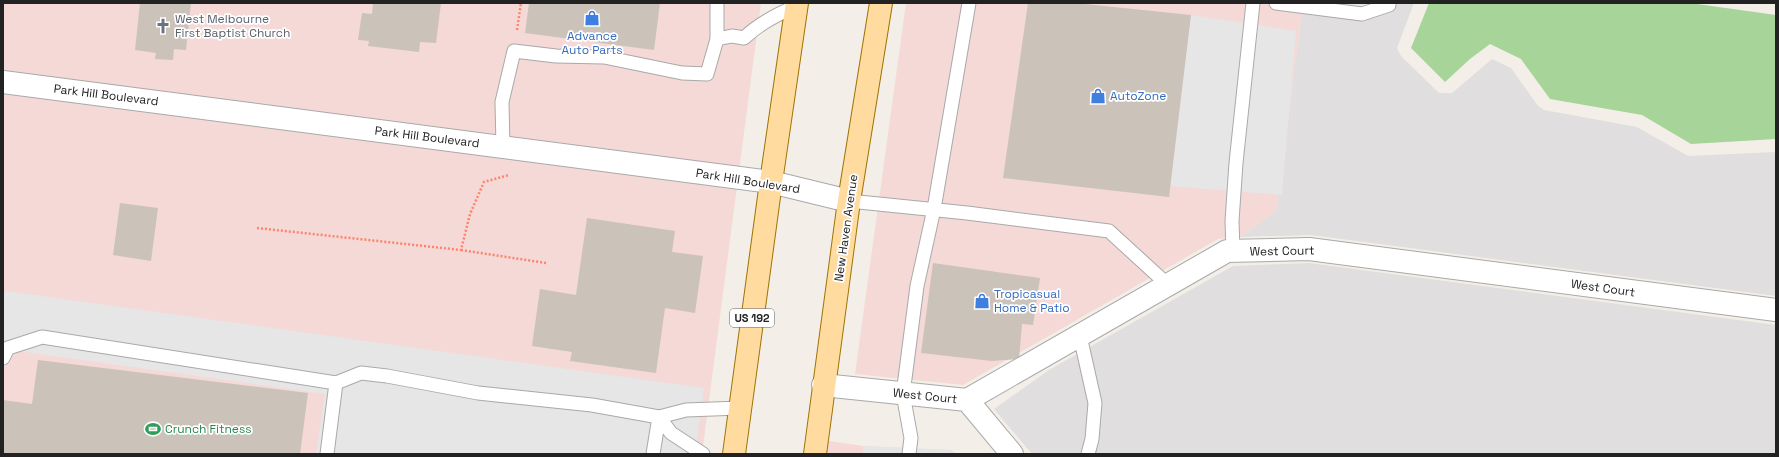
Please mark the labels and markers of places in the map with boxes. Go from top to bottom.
shop icon: Advance Auto Parts [583,9,601,27]
place label: West Melbourne First Baptist Church [175,11,290,41]
church icon: West Melbourne First Baptist Church [154,17,172,35]
place label: Advance Auto Parts [561,28,623,58]
shop icon: AutoZone [1089,87,1107,105]
place label: AutoZone [1110,88,1166,104]
place label: Tropicasual Home & Patio [994,286,1070,316]
shop icon: Tropicasual Home & Patio [973,292,991,310]
sports icon: Crunch Fitness [144,420,162,438]
place label: Crunch Fitness [165,421,252,437]

